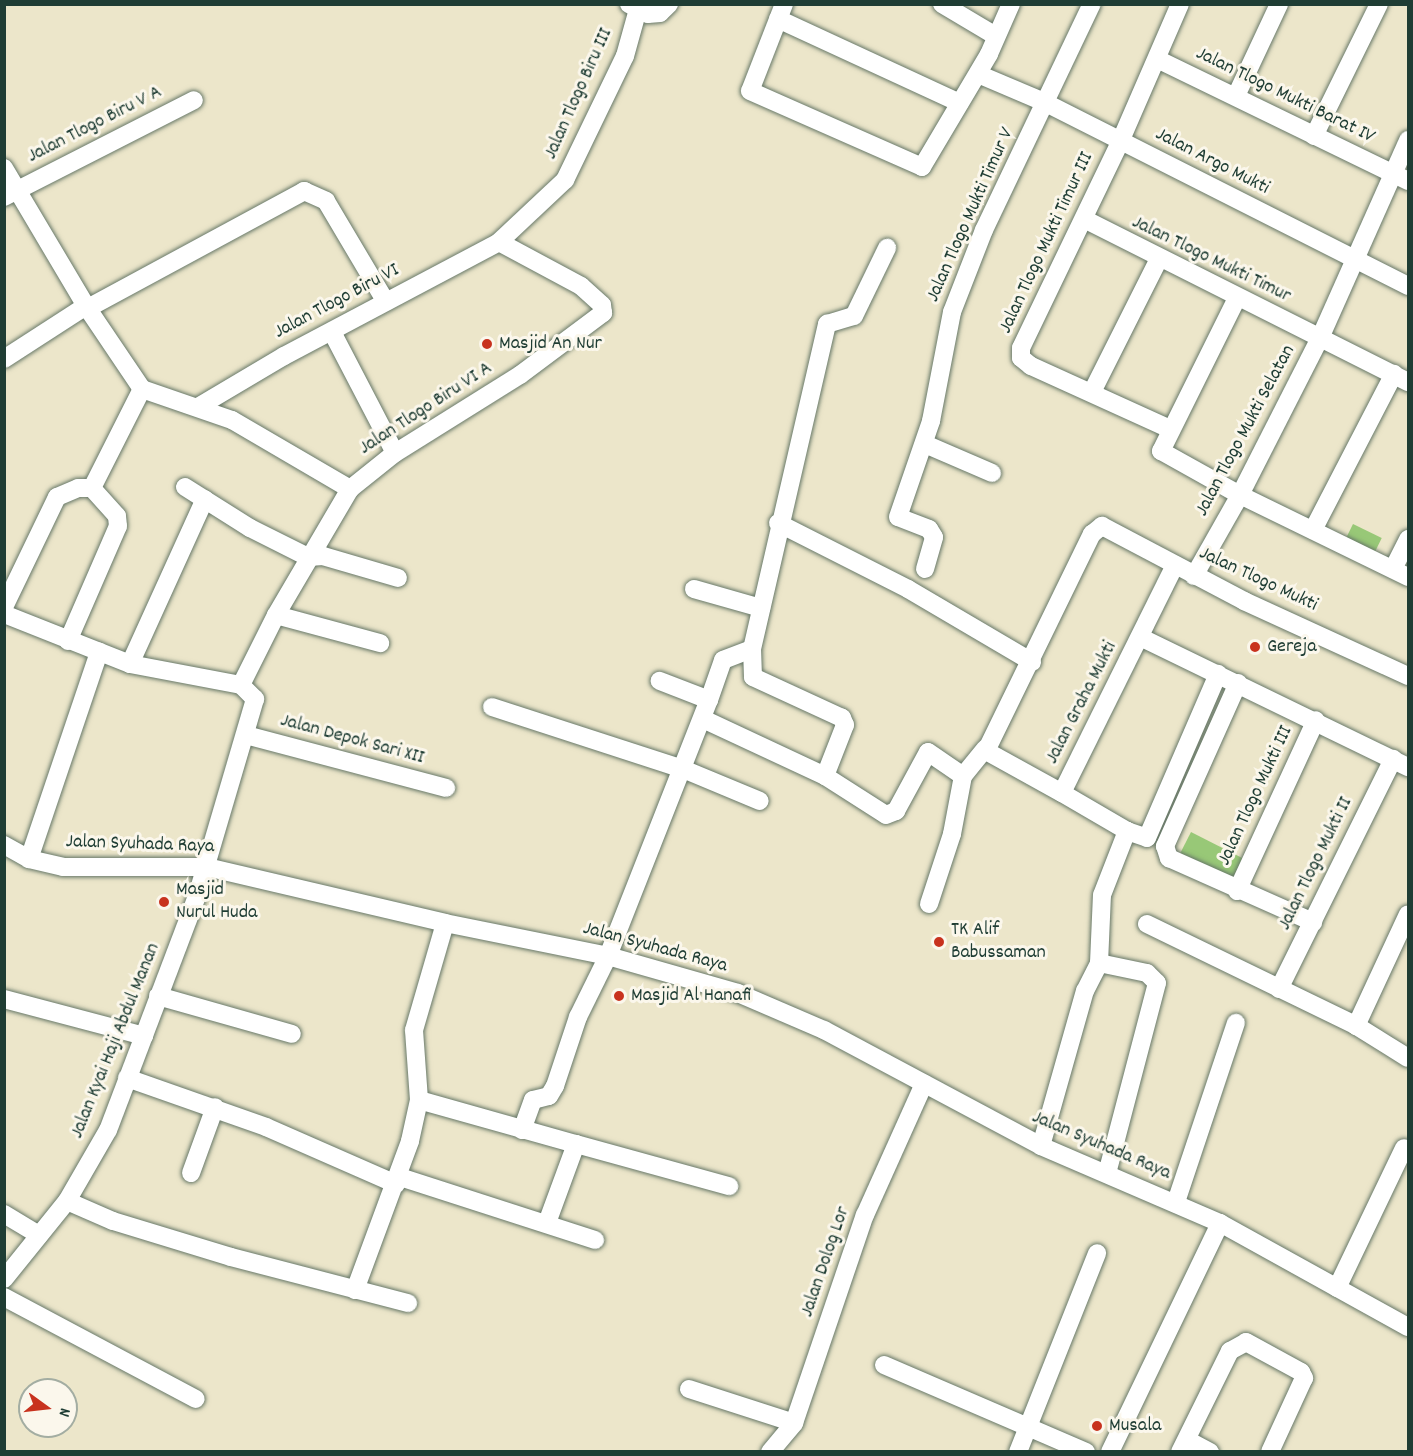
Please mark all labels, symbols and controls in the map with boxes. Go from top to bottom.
street label: Jalan Tlogo Biru III [539,25,619,163]
street label: Jalan Tlogo Mukti Barat IV [1192,42,1378,150]
street label: Jalan Tlogo Biru V A [24,81,166,169]
street label: Jalan Argo Mukti [1151,123,1273,201]
street label: Jalan Tlogo Mukti Timur V [922,124,1020,306]
street label: Jalan Tlogo Mukti Timur III [994,149,1100,337]
street label: Jalan Tlogo Mukti Timur [1127,211,1295,309]
street label: Jalan Tlogo Biru VI [270,259,404,345]
place label: Masjid An Nur [499,332,602,356]
marker: Masjid An Nur [480,337,494,351]
street label: Jalan Tlogo Mukti Selatan [1191,341,1301,521]
street label: Jalan Tlogo Biru VI A [355,357,497,461]
street label: Jalan Tlogo Mukti [1195,542,1321,618]
place label: Gereja [1267,635,1317,659]
street label: Jalan Graha Mukti [1041,638,1123,768]
marker: Gereja [1248,640,1262,654]
street label: Jalan Depok Sari XII [277,709,427,771]
street label: Jalan Tlogo Mukti III [1213,722,1299,870]
street label: Jalan Tlogo Mukti II [1273,794,1359,934]
street label: Jalan Syuhada Raya [65,830,215,860]
place label: Masjid Nurul Huda [176,879,257,926]
marker: Masjid Nurul Huda [157,895,171,909]
street label: Jalan Syuhada Raya [580,917,730,979]
place label: TK Alif Babussaman [951,918,1046,965]
marker: TK Alif Babussaman [932,935,946,949]
street label: Jalan Kyai Haji Abdul Manan [66,940,166,1142]
place label: Masjid Al Hanafi [631,984,751,1008]
marker: Masjid Al Hanafi [612,989,626,1003]
street label: Jalan Syuhada Raya [1028,1106,1174,1186]
street label: Jalan Dolog Lor [796,1204,856,1320]
north arrow [18,1378,78,1438]
text: N [52,1405,76,1419]
place label: Musala [1109,1414,1161,1438]
marker: Musala [1090,1419,1104,1433]

